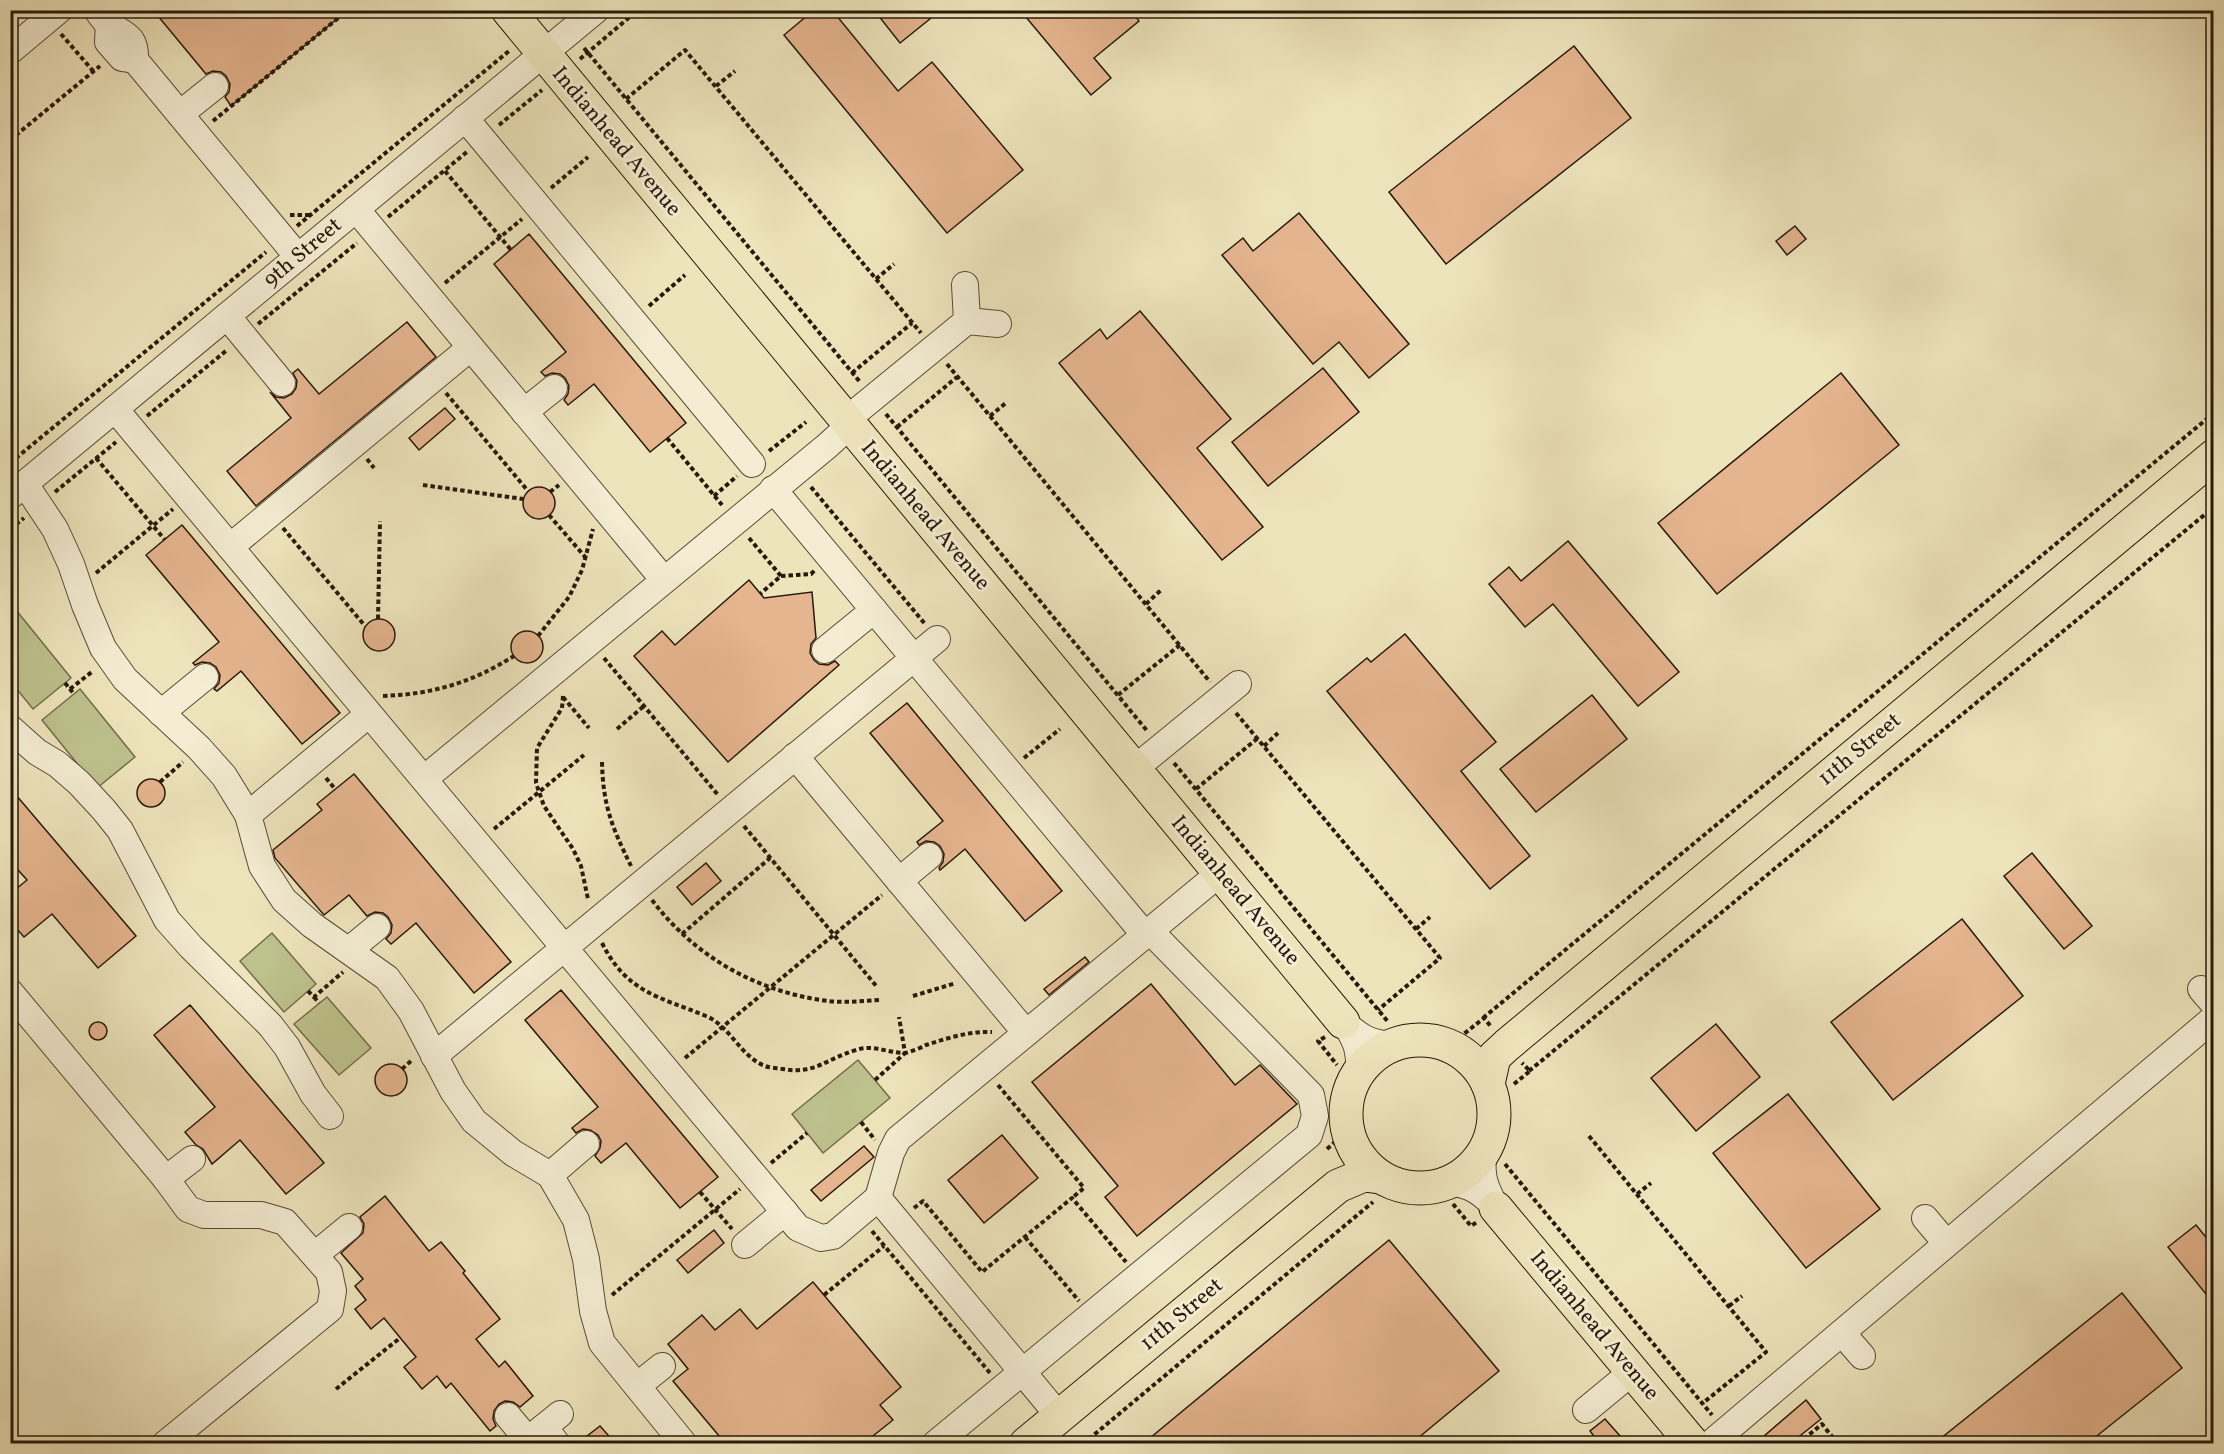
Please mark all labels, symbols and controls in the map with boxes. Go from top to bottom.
street label: Indianhead Avenue [544,60,688,224]
street label: 9th Street [257,211,349,295]
street label: Indianhead Avenue [853,434,997,598]
street label: 11th Street [1812,706,1908,794]
street label: Indianhead Avenue [1163,809,1307,973]
street label: Indianhead Avenue [1522,1244,1666,1408]
street label: 11th Street [1134,1271,1230,1359]

